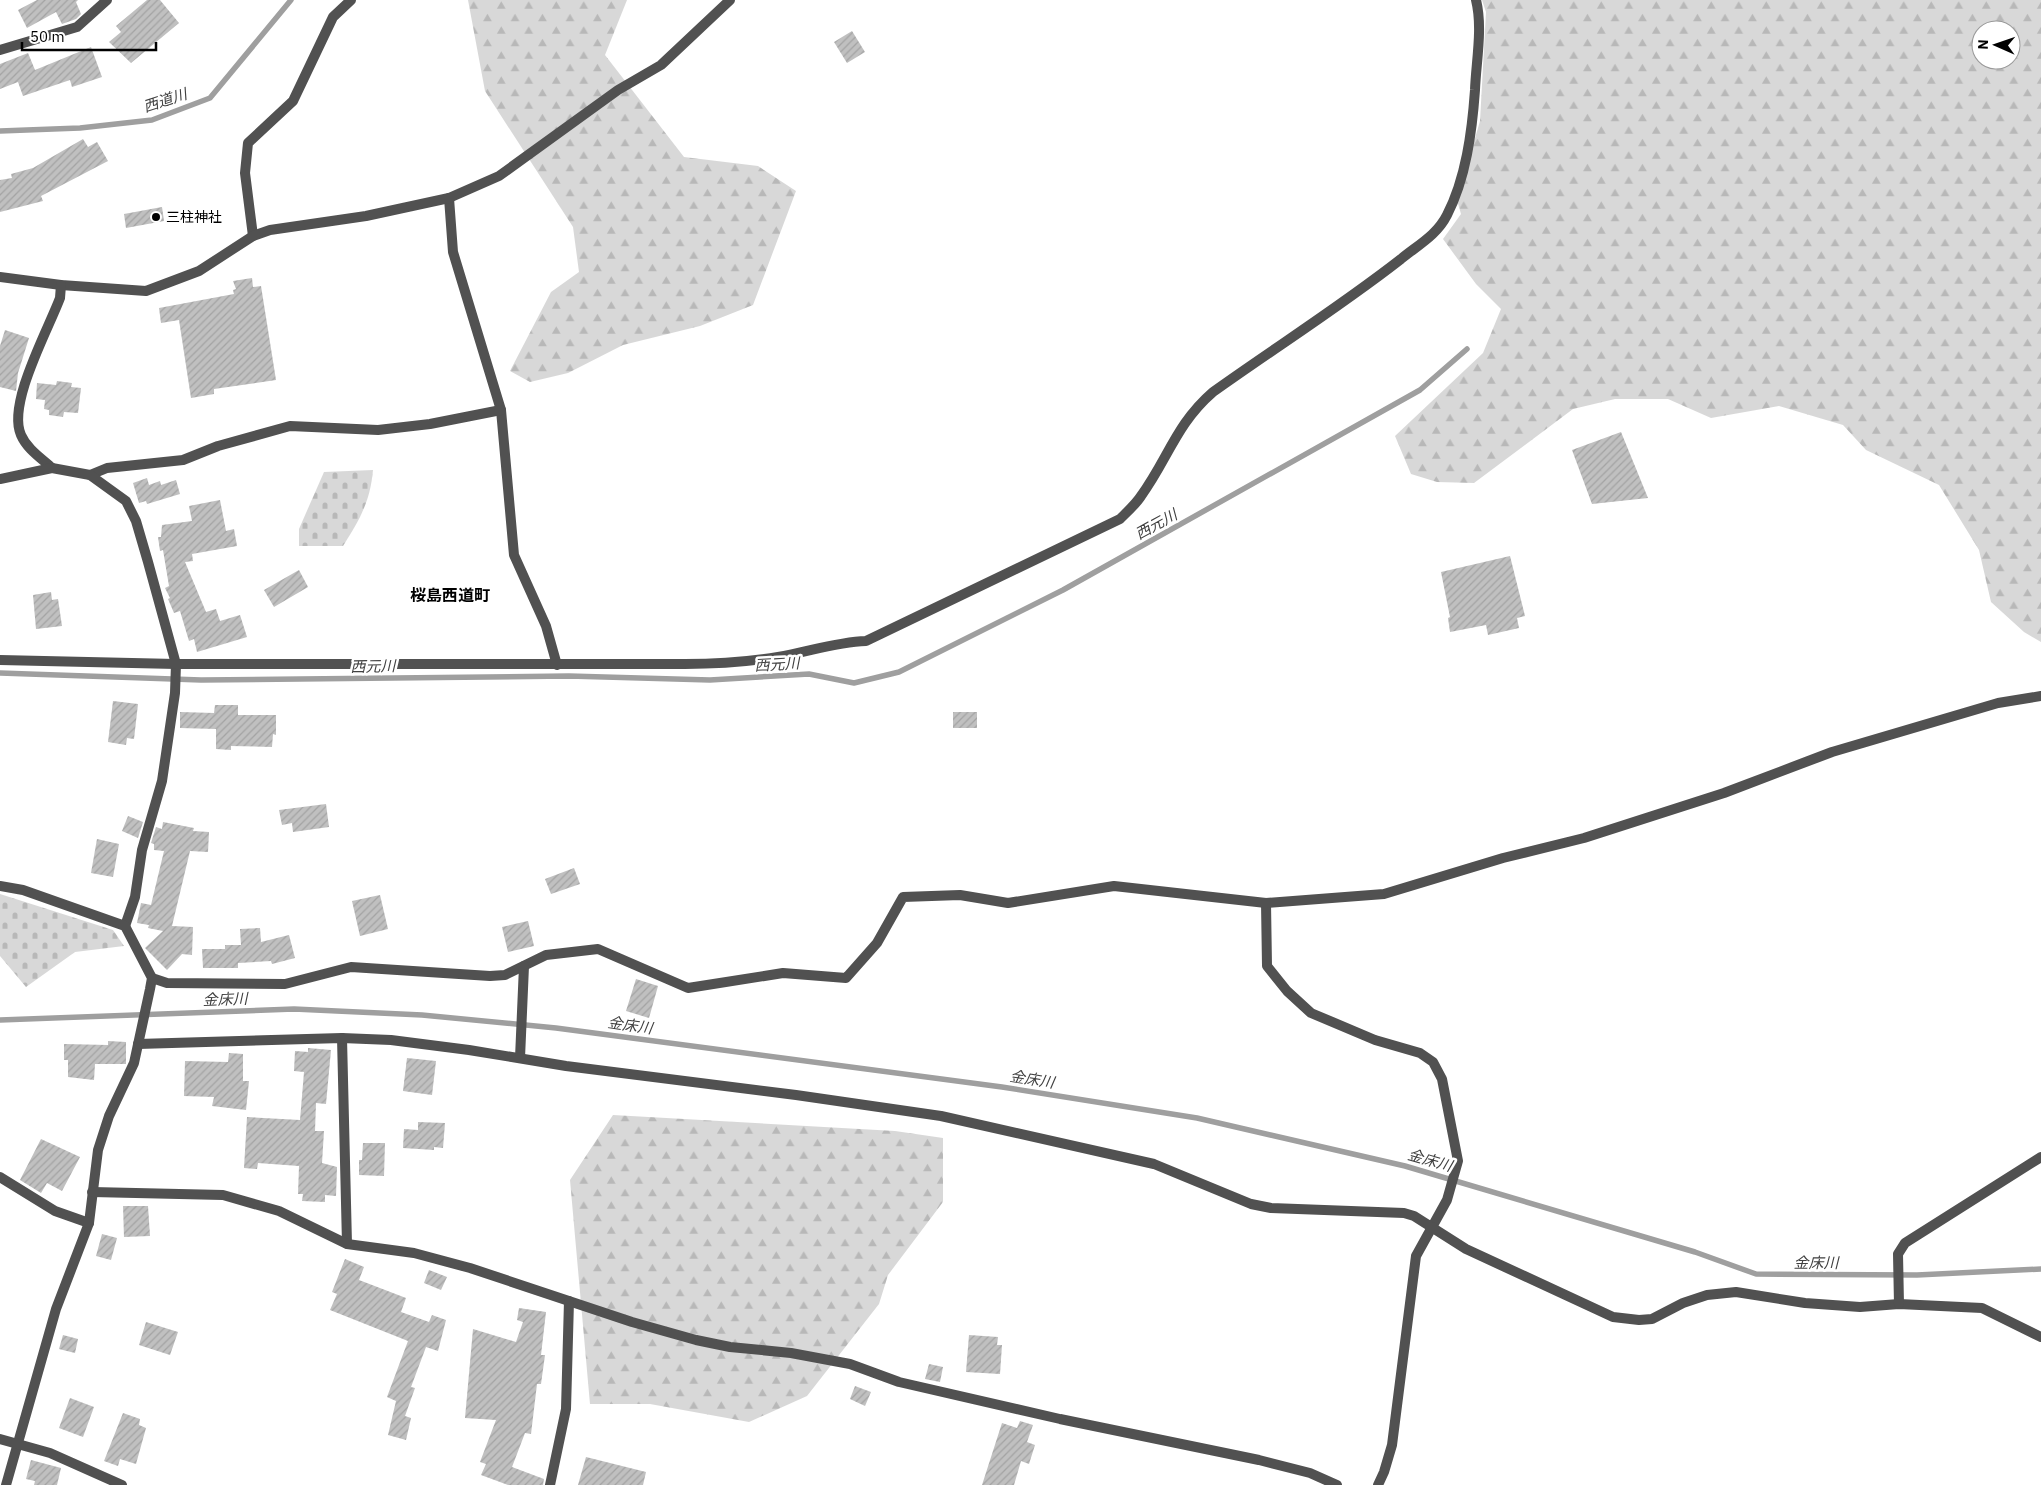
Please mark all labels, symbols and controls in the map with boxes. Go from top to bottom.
scale bar [22,20,156,52]
north arrow [1971,20,2021,70]
text: 50 m [30,27,65,46]
text: N [1974,39,1992,50]
water label: 西道川 [141,83,191,116]
place label: 三柱神社 [166,208,222,226]
marker: 三柱神社 [150,211,162,223]
water label: 西元川 [1132,504,1182,543]
district label: 桜島西道町 [410,585,490,605]
water label: 西元川 [754,653,802,675]
water label: 西元川 [350,656,398,676]
water label: 金床川 [202,989,250,1009]
water label: 金床川 [606,1012,656,1038]
water label: 金床川 [1008,1066,1058,1092]
water label: 金床川 [1406,1145,1456,1176]
water label: 金床川 [1793,1253,1840,1272]

